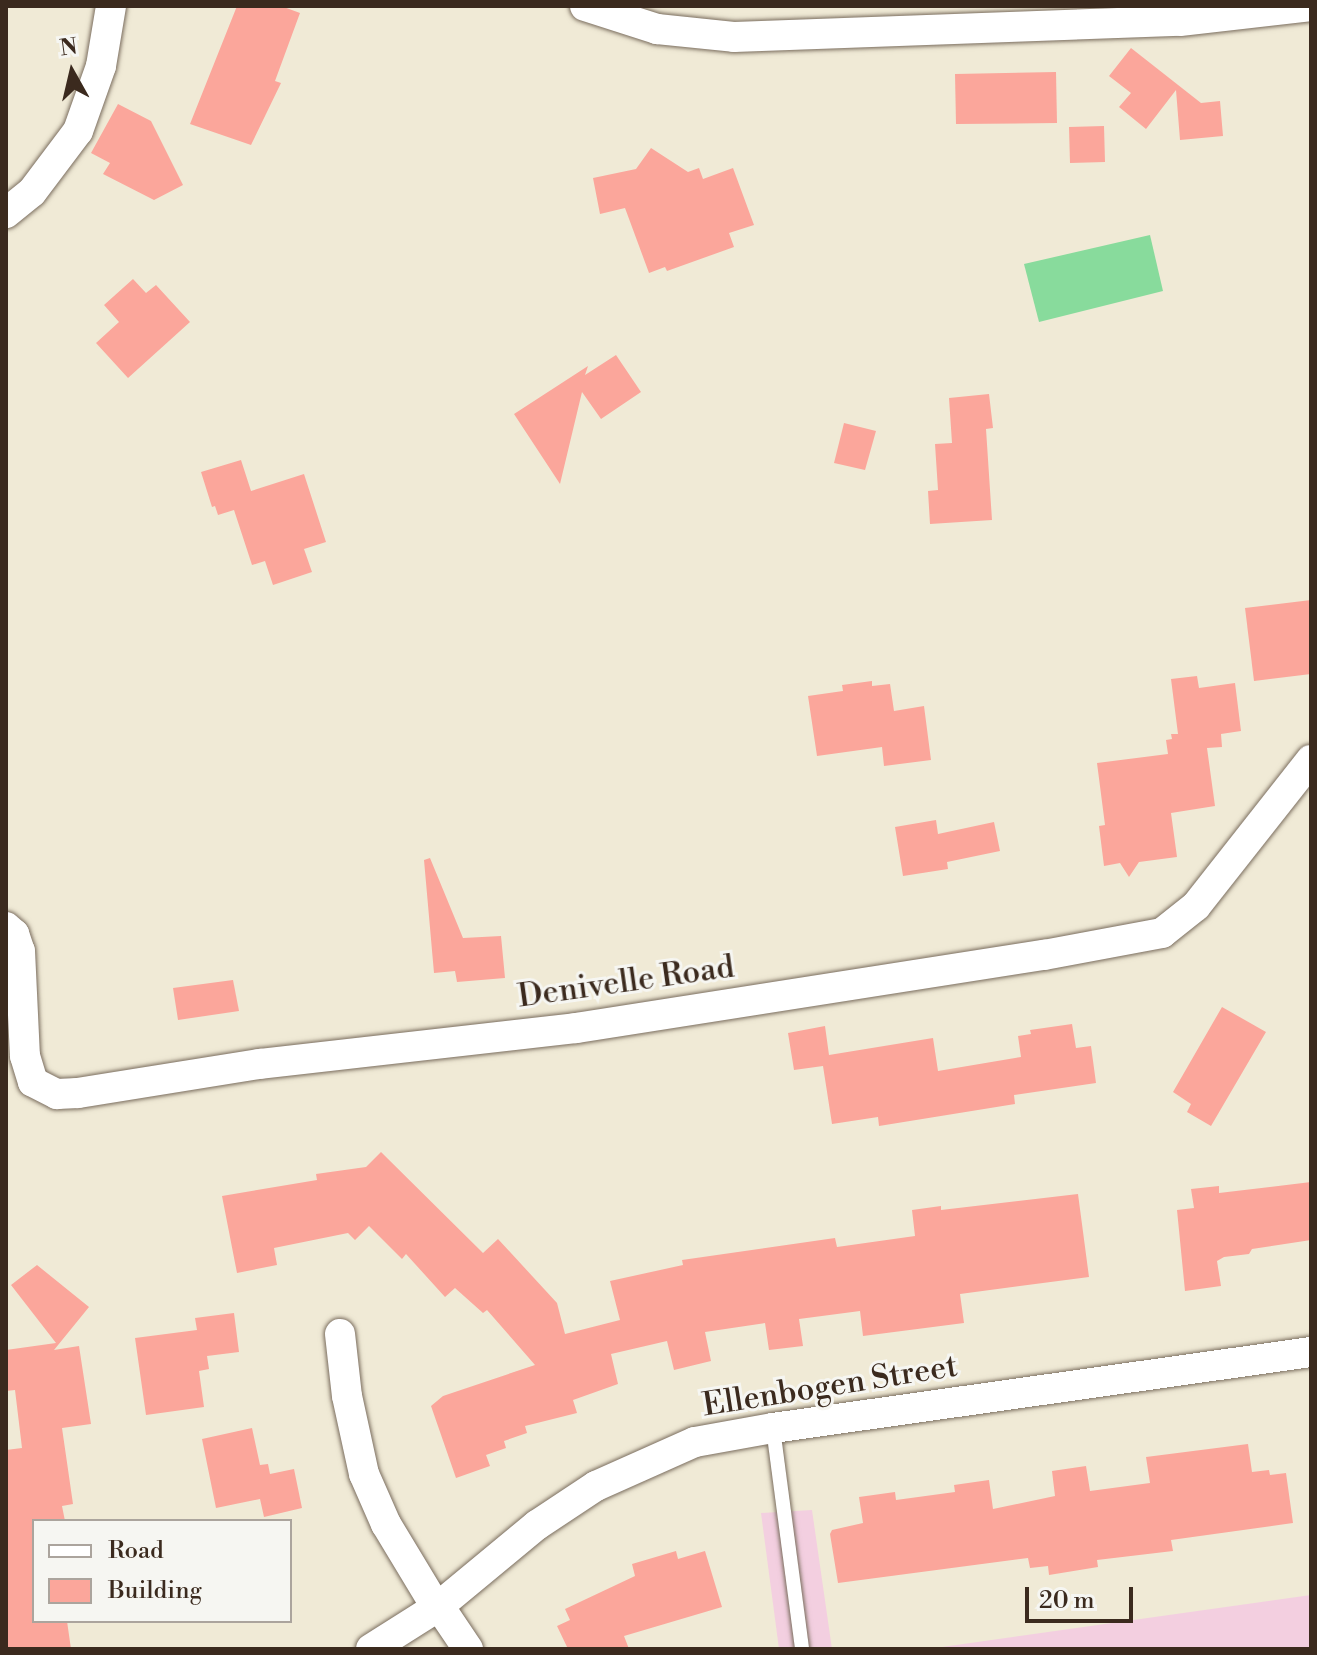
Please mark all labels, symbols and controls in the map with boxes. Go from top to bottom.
north arrow [32,32,112,112]
text: N [58,33,79,62]
street label: Denivelle Road [515,948,737,1016]
street label: Ellenbogen Street [700,1347,960,1425]
legend [32,1519,292,1623]
text: Road [108,1536,164,1566]
scale bar [1029,1571,1137,1621]
text: Building [108,1576,202,1606]
text: 20 m [1039,1586,1095,1616]

